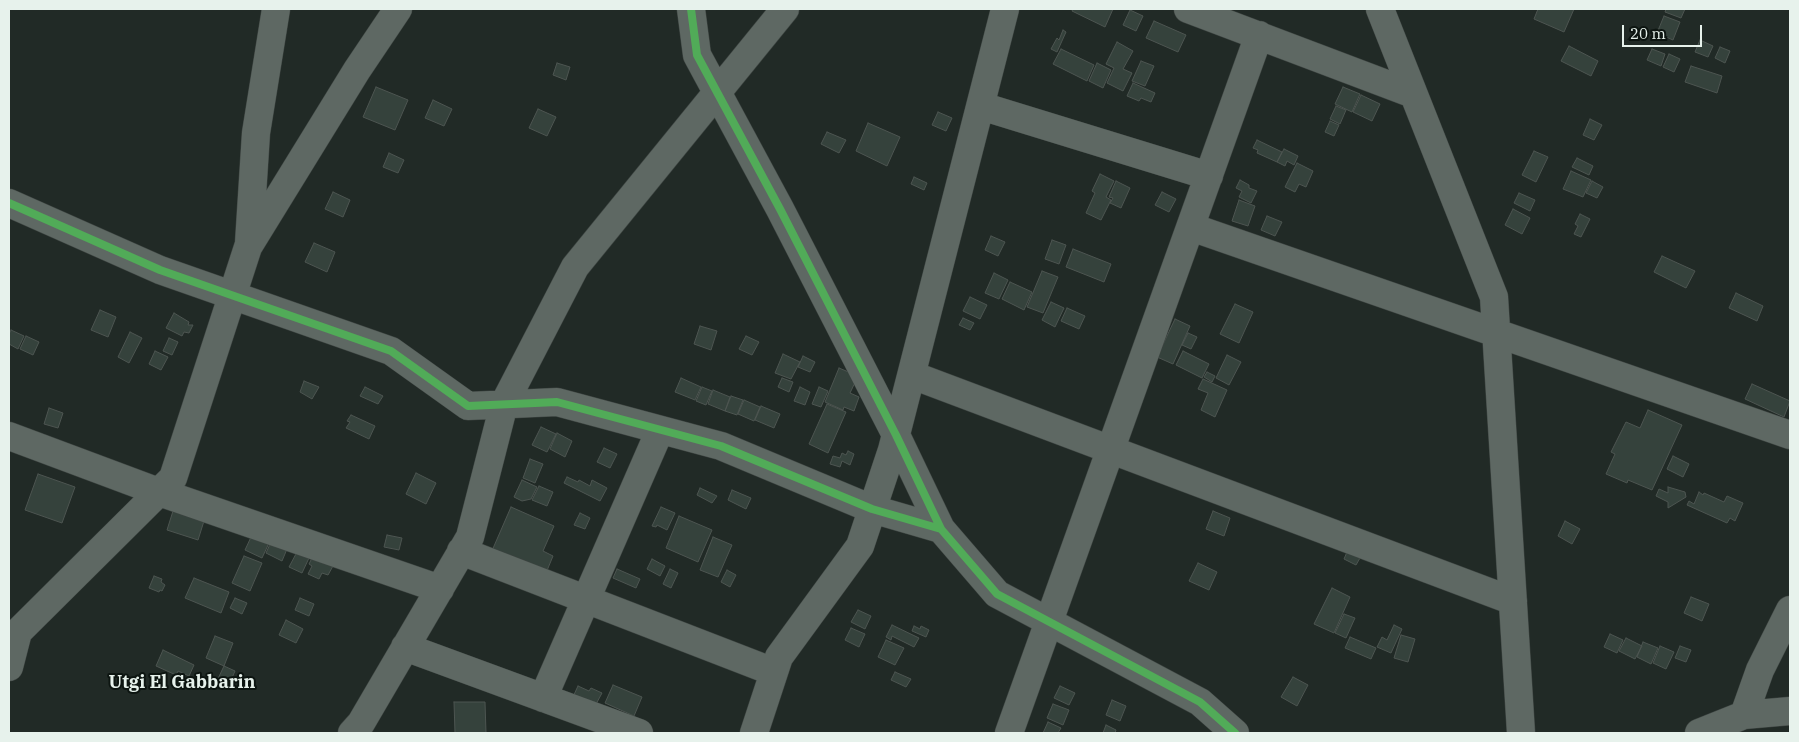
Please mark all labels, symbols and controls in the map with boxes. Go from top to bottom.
scale bar [1624,15,1704,47]
text: 20 m [1630,24,1666,43]
district label: Utgi El Gabbarin [108,672,256,694]

